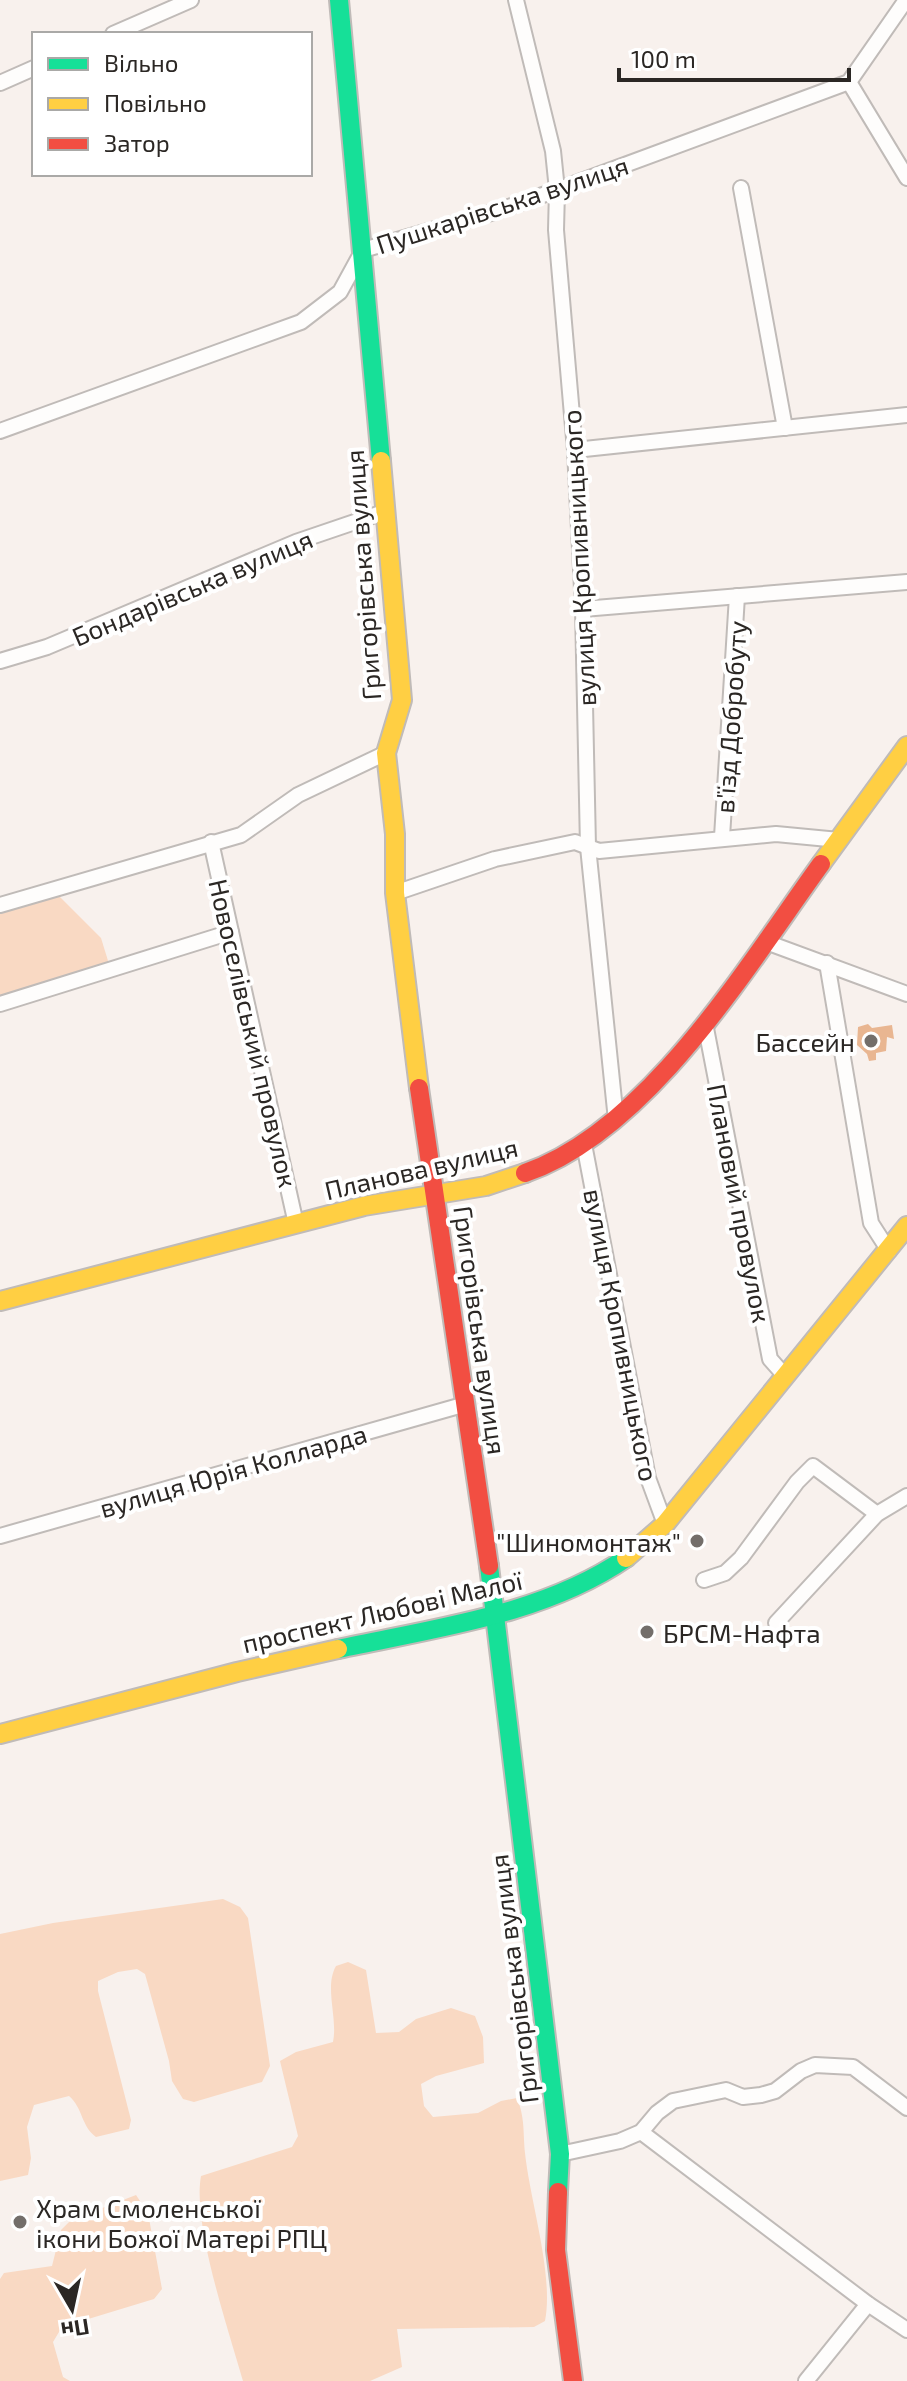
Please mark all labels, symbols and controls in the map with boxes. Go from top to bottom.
legend [32,32,312,176]
scale bar [619,32,849,82]
text: 100 m [631,44,696,73]
text: Вільно [104,48,178,77]
text: Повільно [104,88,207,117]
text: Затор [104,128,170,157]
street label: Пушкарівська вулиця [372,149,632,260]
street label: вулиця Кропивницького [555,409,602,707]
street label: Григорівська вулиця [338,449,387,701]
street label: Бондарівська вулиця [67,522,317,653]
street label: в'їзд Добробуту [708,620,753,814]
street label: Новоселівський провулок [202,876,305,1191]
place label: Бассейн [755,1026,855,1057]
marker: Бассейн [862,1032,880,1050]
street label: Плановий провулок [701,1081,778,1325]
street label: Планова вулиця [321,1131,521,1206]
street label: вулиця Кропивницького [577,1186,666,1484]
street label: Григорівська вулиця [447,1204,514,1457]
street label: вулиця Юрія Колларда [96,1417,370,1524]
place label: "Шиномонтаж" [496,1526,681,1557]
marker: "Шиномонтаж" [688,1532,706,1550]
street label: проспект Любові Малої [239,1564,525,1658]
place label: БРСМ-Нафта [663,1617,821,1648]
marker: БРСМ-Нафта [638,1623,656,1641]
street label: Григорівська вулиця [482,1852,545,2105]
place label: Храм Смоленської ікони Божої Матері РПЦ [36,2192,327,2253]
marker: Храм Смоленської ікони Божої Матері РПЦ [11,2213,29,2231]
north arrow [32,2269,112,2349]
text: Пн [59,2315,91,2345]

